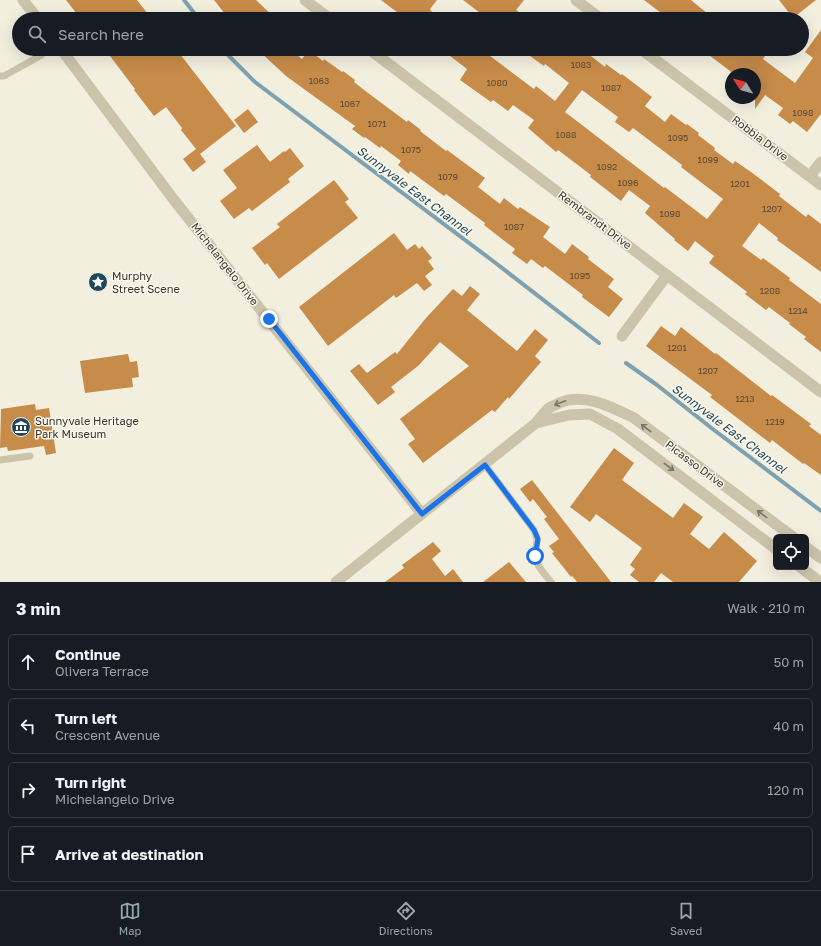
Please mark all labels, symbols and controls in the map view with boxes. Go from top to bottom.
search box [12,12,809,56]
icon: search [26,23,48,45]
text: Search here [58,25,144,43]
house number: 1083 [571,59,591,70]
north arrow [725,68,761,104]
house number: 1063 [309,75,329,86]
house number: 1080 [486,77,508,88]
house number: 1087 [601,82,621,93]
house number: 1067 [340,98,360,109]
house number: 1098 [793,107,813,118]
street label: Robbia Drive [730,112,791,163]
house number: 1071 [367,118,387,129]
house number: 1088 [556,129,576,140]
house number: 1095 [668,132,688,143]
water label: Sunnyvale East Channel [354,143,475,239]
house number: 1075 [401,144,421,155]
house number: 1099 [698,154,718,165]
house number: 1092 [597,161,617,172]
house number: 1079 [438,171,458,182]
house number: 1096 [618,177,638,188]
house number: 1201 [730,178,750,189]
street label: Rembrandt Drive [556,188,635,251]
house number: 1207 [762,203,782,214]
house number: 1098 [660,208,680,219]
street label: Michelangelo Drive [189,220,262,308]
house number: 1087 [504,221,524,232]
place label: Murphy Street Scene [112,269,180,295]
house number: 1095 [570,270,590,281]
place icon: Murphy Street Scene [87,271,109,293]
house number: 1208 [760,285,780,296]
house number: 1214 [788,305,808,316]
route end [260,310,278,328]
house number: 1201 [667,342,687,353]
house number: 1207 [698,365,718,376]
water label: Sunnyvale East Channel [669,381,790,477]
house number: 1213 [735,393,755,404]
one-way arrow [554,400,566,408]
place label: Sunnyvale Heritage Park Museum [35,414,139,440]
museum icon: Sunnyvale Heritage Park Museum [10,416,32,438]
house number: 1219 [765,416,785,427]
one-way arrow [641,424,652,432]
street label: Picasso Drive [663,437,727,490]
one-way arrow [663,463,674,471]
one-way arrow [756,510,767,518]
map controls [773,534,809,570]
button: locate [773,534,809,570]
route start [526,547,544,565]
text: 3 min [16,598,60,619]
text: Walk · 210 m [727,600,805,616]
text: Continue [55,645,121,663]
icon: ahead [17,651,39,673]
text: 50 m [774,654,804,670]
text: Olivera Terrace [55,663,149,679]
text: Turn left [55,709,117,727]
icon: left [17,715,39,737]
text: 40 m [773,718,804,734]
text: Crescent Avenue [55,727,160,743]
text: Turn right [55,773,126,791]
icon: right [17,779,39,801]
text: 120 m [767,782,804,798]
text: Michelangelo Drive [55,791,175,807]
icon: arrive [17,843,39,865]
text: Arrive at destination [55,845,204,863]
tab: Map [119,900,141,937]
tab: Directions [379,900,433,937]
tab: Saved [670,900,702,937]

